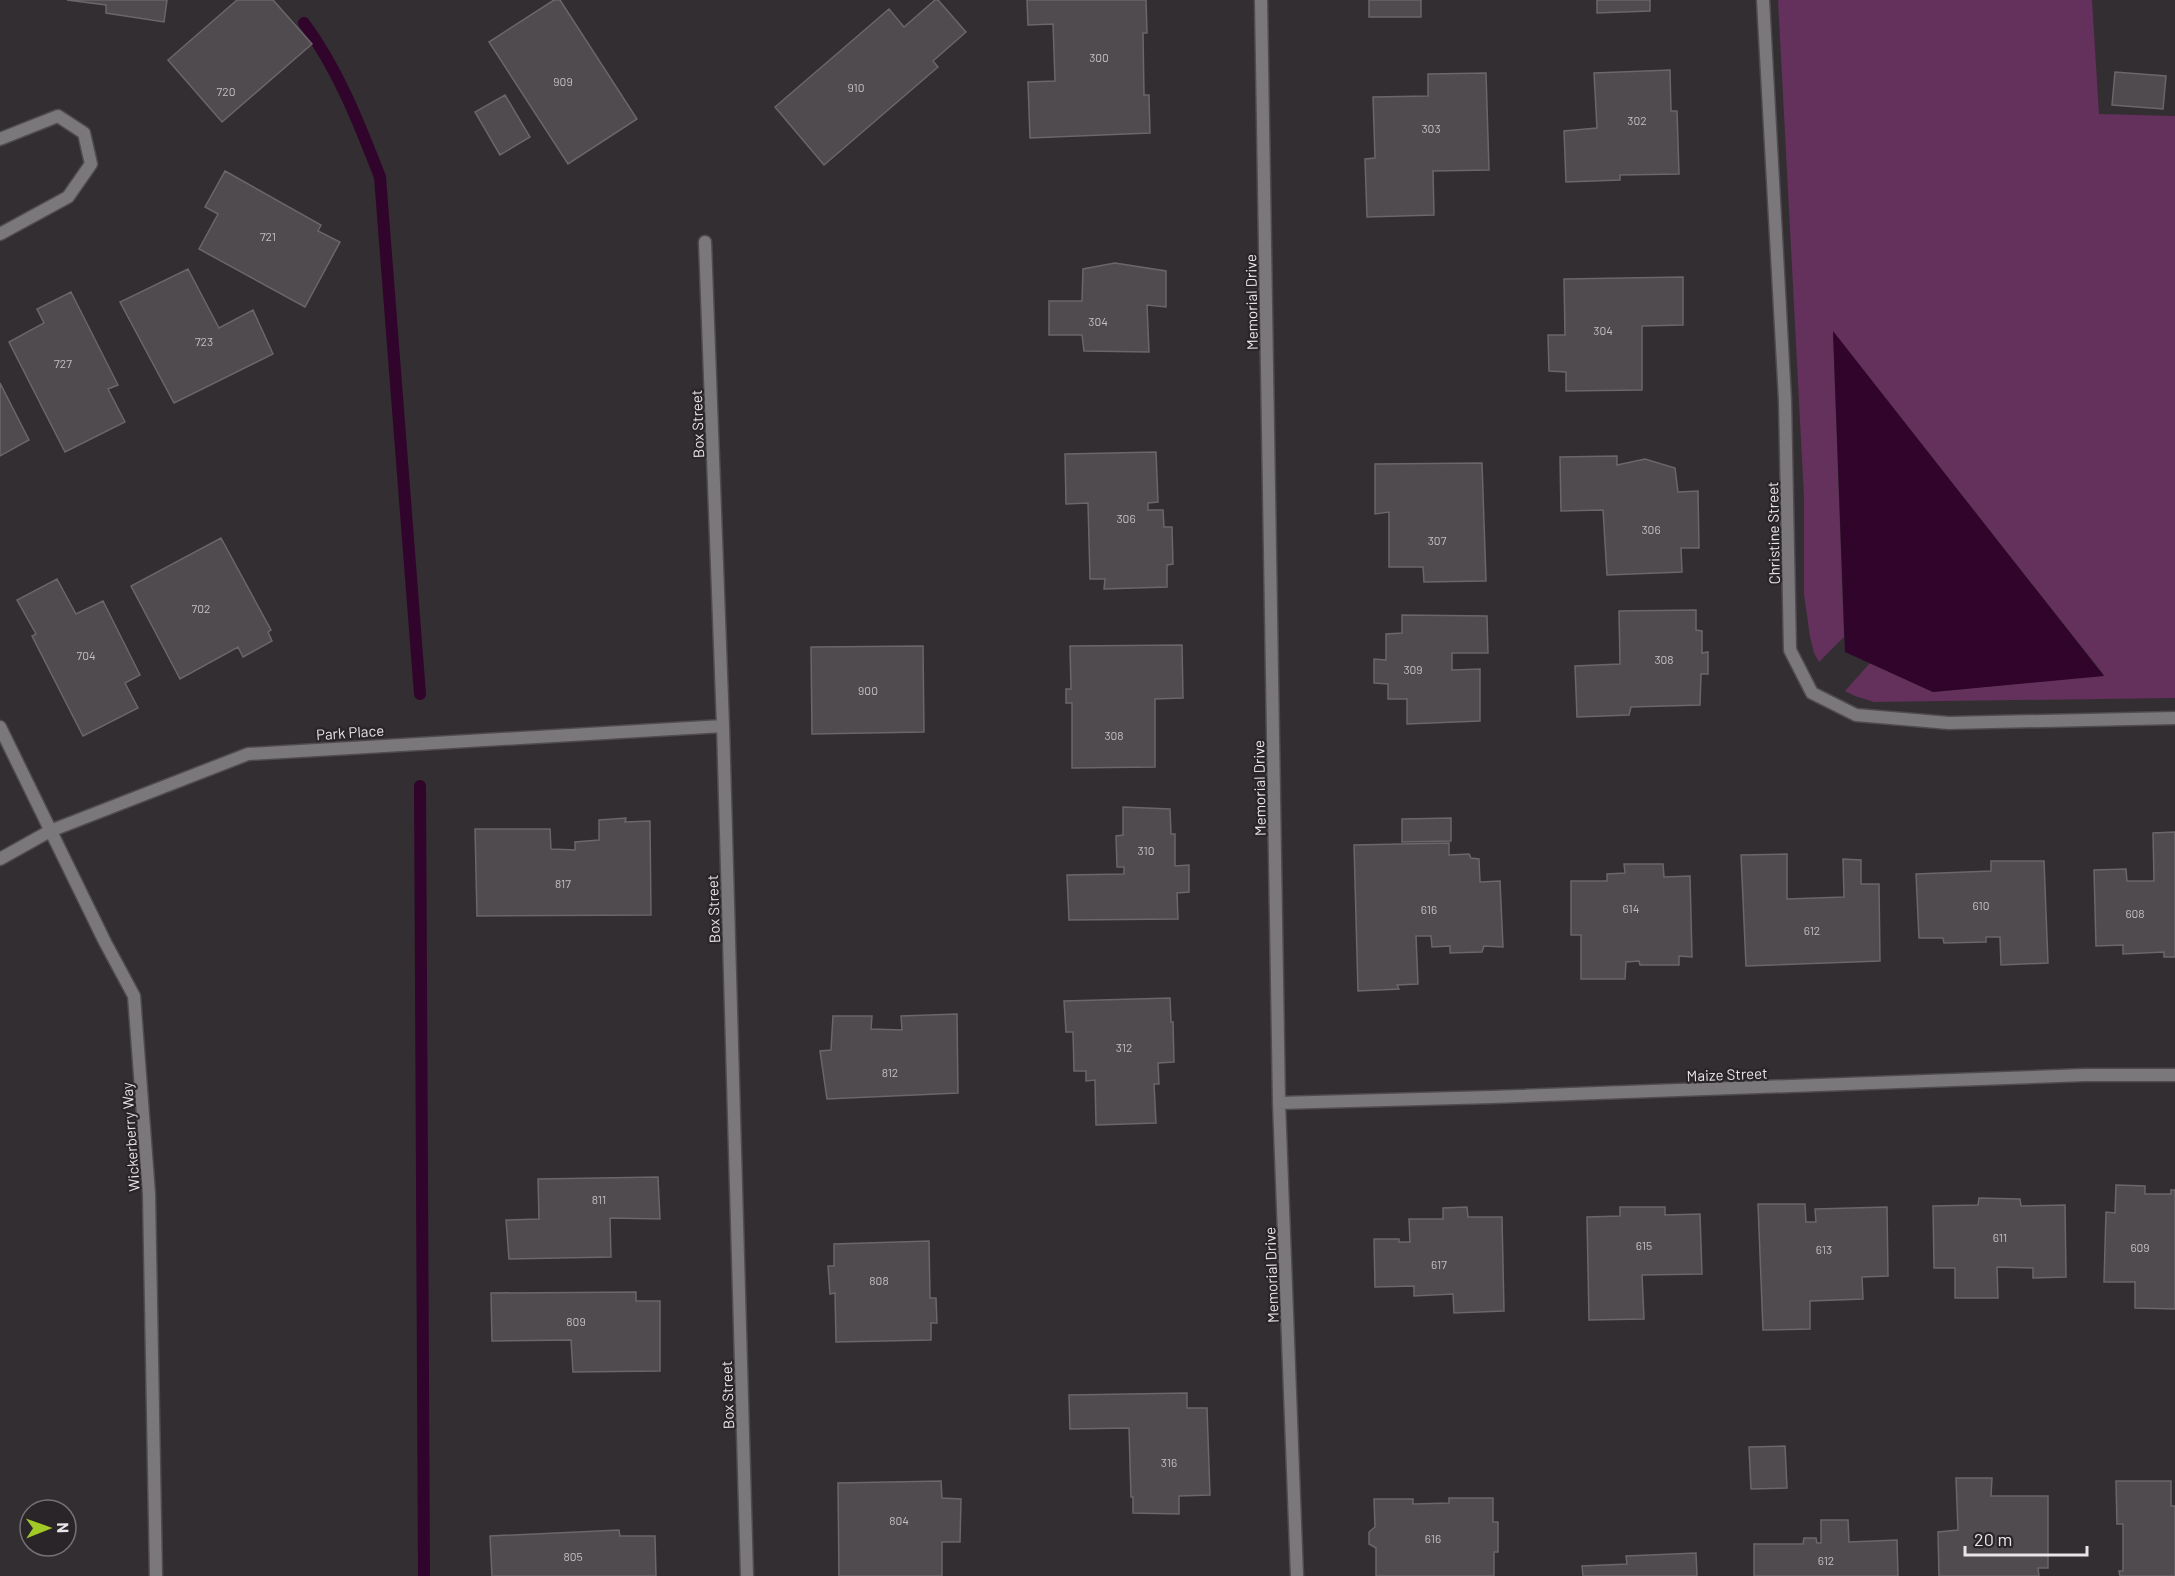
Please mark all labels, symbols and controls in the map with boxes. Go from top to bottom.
house number: 300 [1089,50,1109,64]
house number: 909 [553,74,573,88]
house number: 910 [848,80,865,94]
house number: 720 [217,84,235,98]
house number: 302 [1627,113,1647,127]
house number: 303 [1421,121,1441,135]
house number: 721 [260,229,276,243]
street label: Memorial Drive [1241,254,1261,350]
house number: 304 [1088,314,1108,328]
house number: 304 [1593,323,1613,337]
house number: 723 [195,334,213,348]
house number: 727 [54,356,72,370]
street label: Box Street [687,389,707,459]
street label: Christine Street [1763,481,1783,585]
house number: 306 [1116,511,1136,525]
house number: 306 [1641,522,1661,536]
house number: 307 [1428,533,1447,547]
house number: 702 [192,601,210,615]
house number: 704 [76,648,96,662]
house number: 308 [1654,652,1674,666]
house number: 309 [1403,662,1423,676]
house number: 900 [858,683,878,697]
street label: Park Place [315,721,385,743]
house number: 308 [1104,728,1124,742]
street label: Memorial Drive [1249,740,1269,836]
house number: 310 [1137,843,1155,857]
street label: Box Street [703,874,723,944]
house number: 817 [555,876,571,890]
house number: 610 [1973,898,1989,912]
house number: 614 [1623,901,1639,915]
house number: 616 [1421,902,1437,916]
house number: 608 [2125,906,2145,920]
house number: 612 [1804,923,1820,937]
house number: 312 [1116,1040,1132,1054]
street label: Maize Street [1686,1064,1768,1084]
house number: 812 [882,1065,898,1079]
street label: Wickerberry Way [117,1082,143,1192]
house number: 811 [592,1192,606,1206]
street label: Memorial Drive [1260,1227,1282,1323]
house number: 611 [1993,1230,2007,1244]
house number: 615 [1636,1238,1652,1252]
house number: 609 [2130,1240,2150,1254]
house number: 613 [1816,1242,1832,1256]
house number: 617 [1431,1257,1447,1271]
house number: 808 [869,1273,889,1287]
house number: 809 [566,1314,586,1328]
street label: Box Street [717,1360,737,1430]
house number: 316 [1161,1455,1177,1469]
north arrow [18,1498,78,1558]
house number: 804 [889,1513,909,1527]
scale bar [1965,1519,2086,1557]
text: N [54,1522,73,1533]
text: 20 m [1974,1528,2012,1550]
house number: 616 [1425,1531,1441,1545]
house number: 805 [563,1549,583,1563]
house number: 612 [1818,1553,1834,1567]

